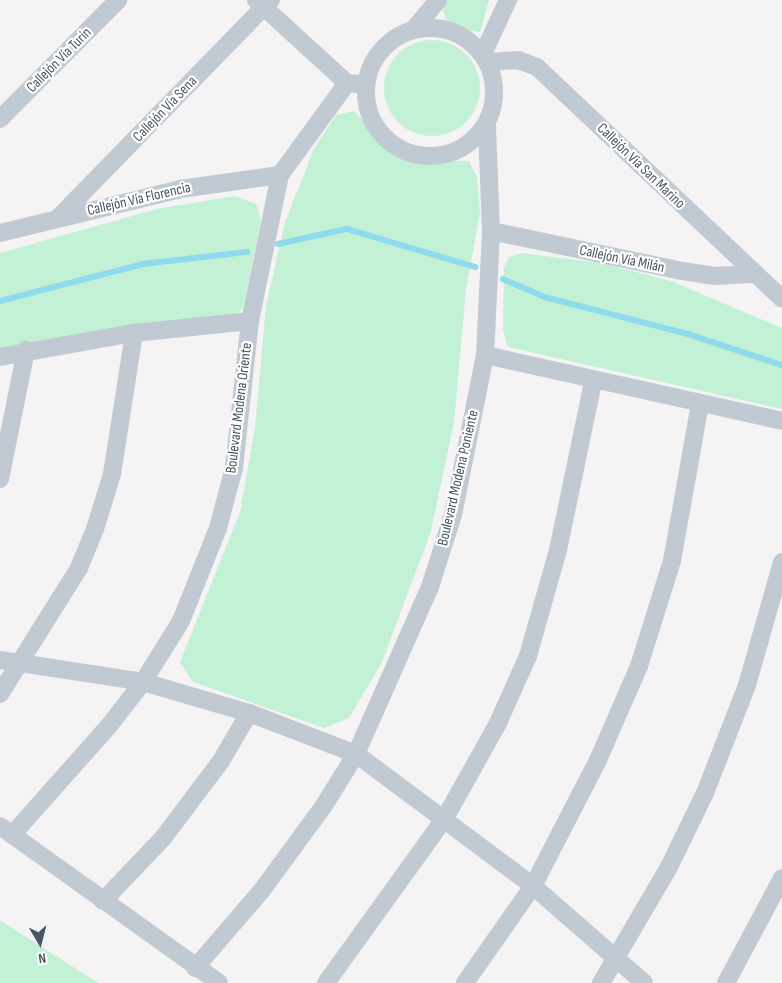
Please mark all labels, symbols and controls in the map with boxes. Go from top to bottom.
street label: Callejón Vía Turín [23,24,95,96]
street label: Callejón Vía Sena [129,72,201,146]
street label: Callejón Via San Marino [593,119,689,213]
street label: Callejón Vía Florencia [86,178,192,220]
street label: Callejón Vía Milán [578,241,666,277]
street label: Boulevard Modena Oriente [222,342,256,474]
street label: Boulevard Modena Poniente [434,408,482,548]
north arrow [15,918,65,968]
text: N [37,949,47,967]

